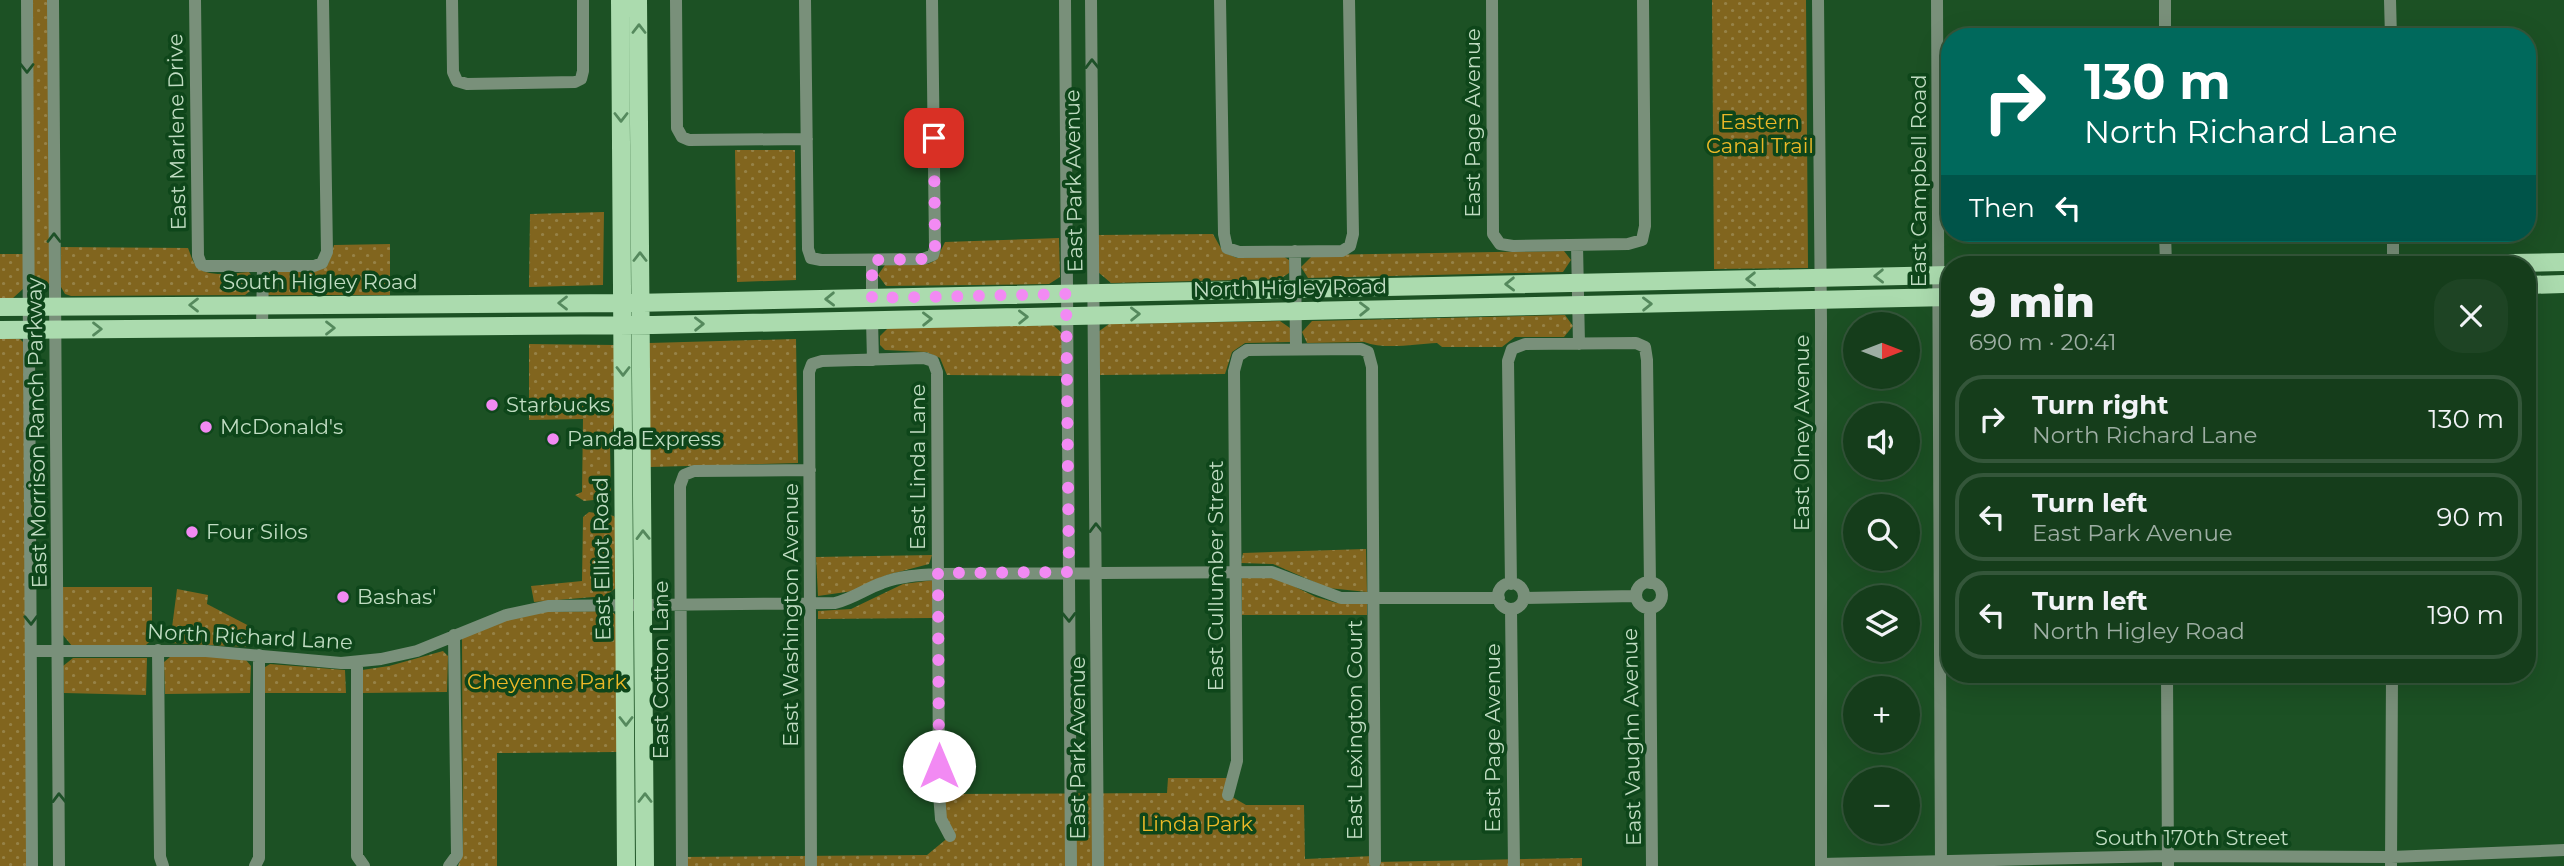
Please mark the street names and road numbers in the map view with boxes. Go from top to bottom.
street label: East Page Avenue [1460,28,1485,218]
street label: East Marlene Drive [162,33,191,231]
street label: East Campbell Road [1906,75,1931,287]
street label: East Park Avenue [1059,89,1088,273]
street label: South Higley Road [222,269,418,294]
street label: North Higley Road [1193,273,1387,302]
street label: East Morrison Ranch Parkway [21,277,52,589]
street label: East Olney Avenue [1789,335,1814,531]
street label: East Linda Lane [905,384,930,550]
street label: East Cullumber Street [1203,460,1228,692]
street label: East Elliot Road [588,477,615,641]
street label: East Washington Avenue [778,483,803,747]
street label: East Cotton Lane [648,581,673,760]
street label: North Richard Lane [147,619,353,654]
street label: East Lexington Court [1342,620,1367,840]
street label: East Vaughn Avenue [1617,628,1646,846]
street label: East Page Avenue [1480,643,1505,833]
street label: East Park Avenue [1065,656,1090,840]
street label: South 170th Street [2095,825,2289,850]

